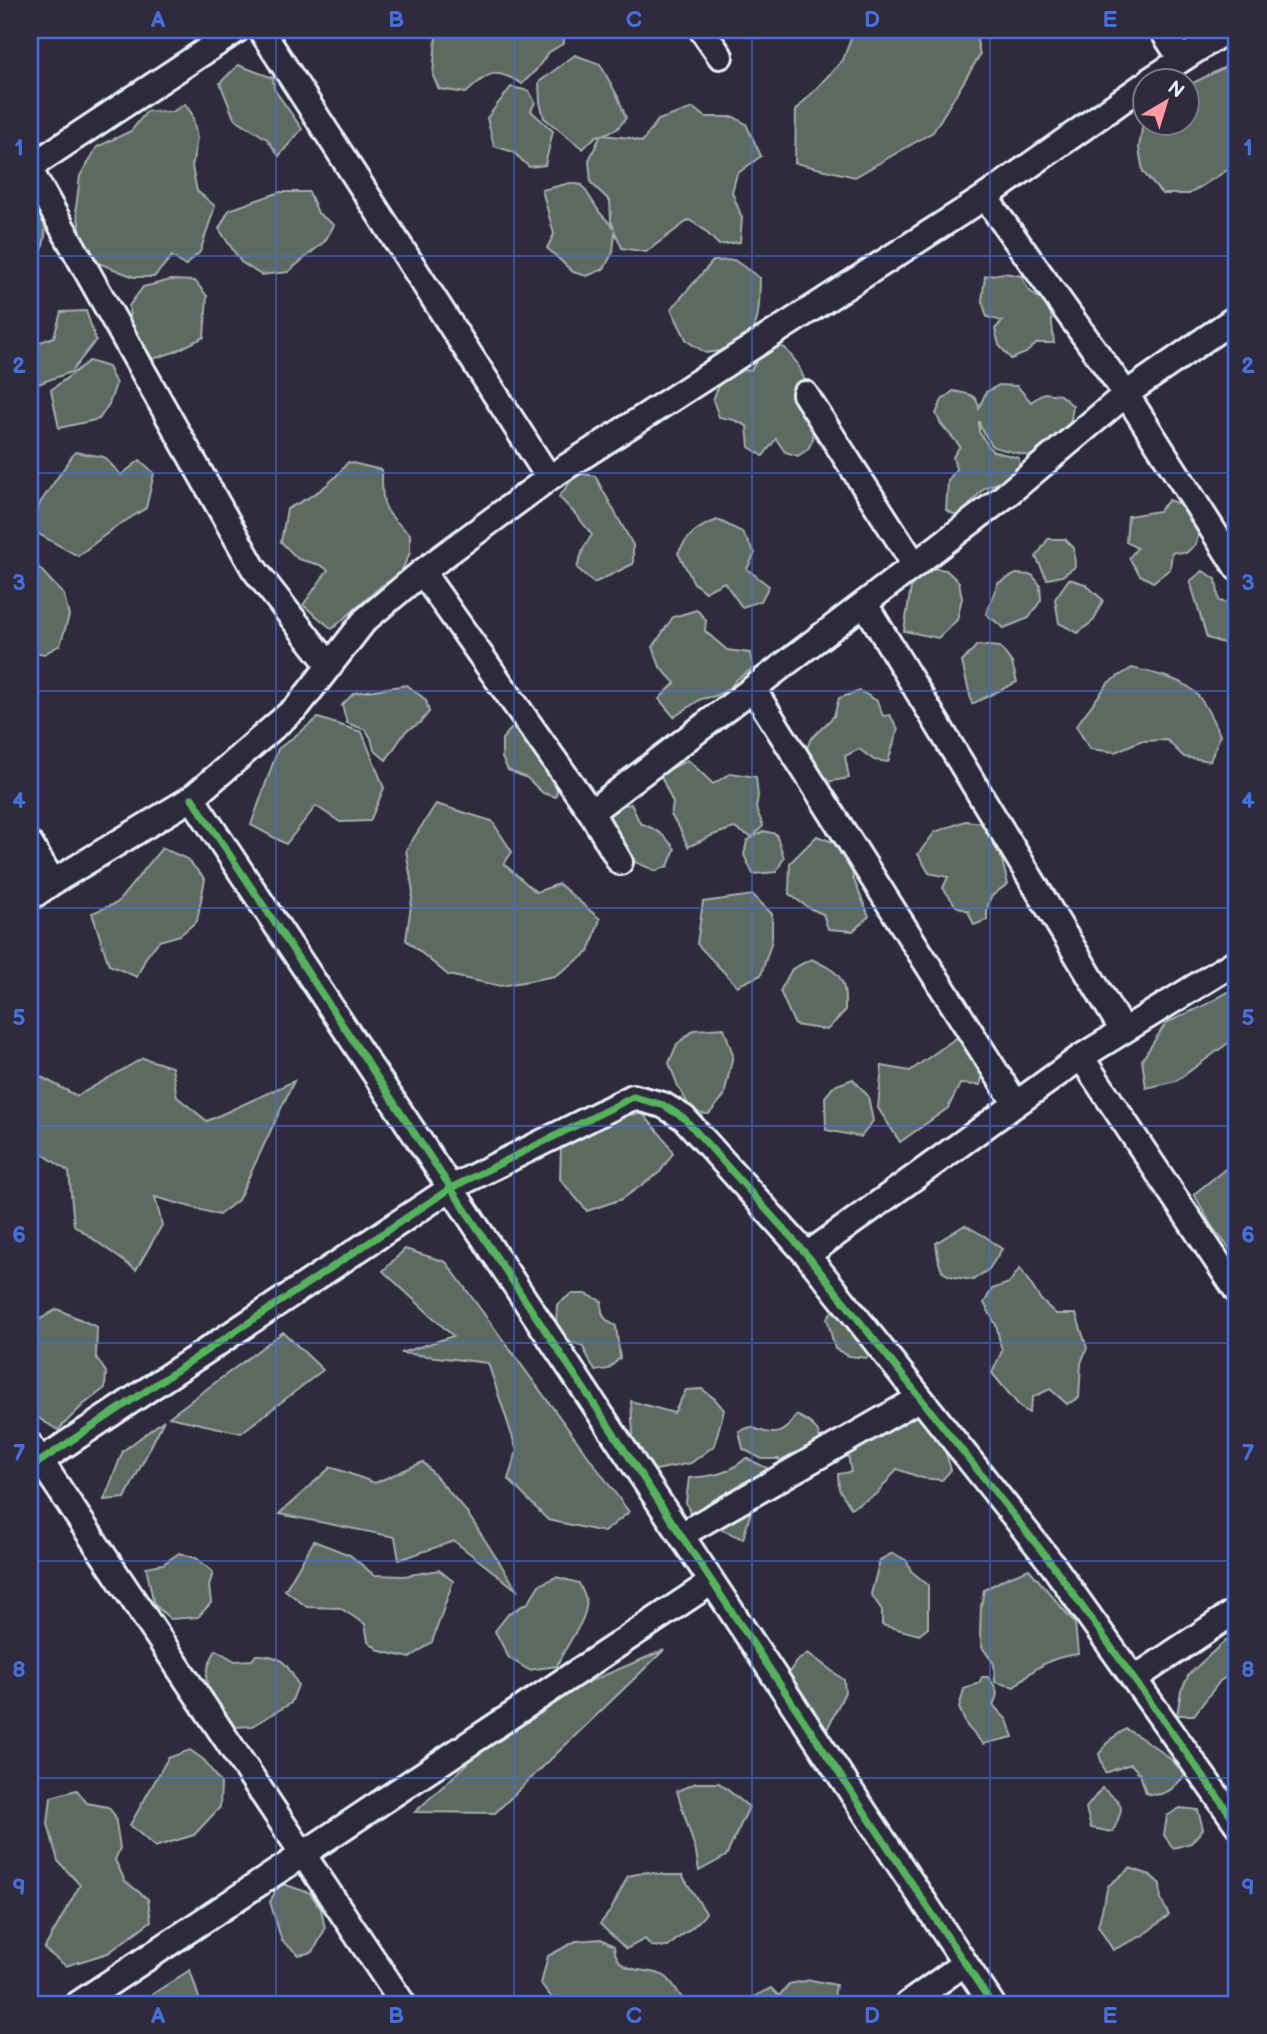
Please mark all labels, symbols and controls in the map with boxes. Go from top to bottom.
text: A [150,6,166,34]
text: B [388,6,404,34]
text: C [626,6,642,34]
text: D [864,6,880,34]
text: E [1103,6,1118,34]
north arrow [1130,66,1200,136]
text: N [1163,76,1188,103]
text: 1 [14,134,24,162]
text: 1 [1243,134,1253,162]
text: 2 [12,352,26,380]
text: 2 [1241,352,1255,380]
text: 3 [12,569,26,597]
text: 3 [1241,569,1255,597]
text: 4 [12,787,26,815]
text: 4 [1241,787,1255,815]
text: 5 [12,1004,26,1032]
text: 5 [1241,1004,1255,1032]
text: 6 [12,1221,26,1249]
text: 6 [1241,1221,1255,1249]
text: 7 [13,1439,26,1467]
text: 7 [1242,1439,1255,1467]
text: 8 [12,1656,26,1684]
text: 8 [1241,1656,1255,1684]
text: 9 [12,1874,26,1902]
text: 9 [1241,1874,1255,1902]
text: A [150,2002,166,2030]
text: B [388,2002,404,2030]
text: C [626,2002,642,2030]
text: D [864,2002,880,2030]
text: E [1103,2002,1118,2030]

